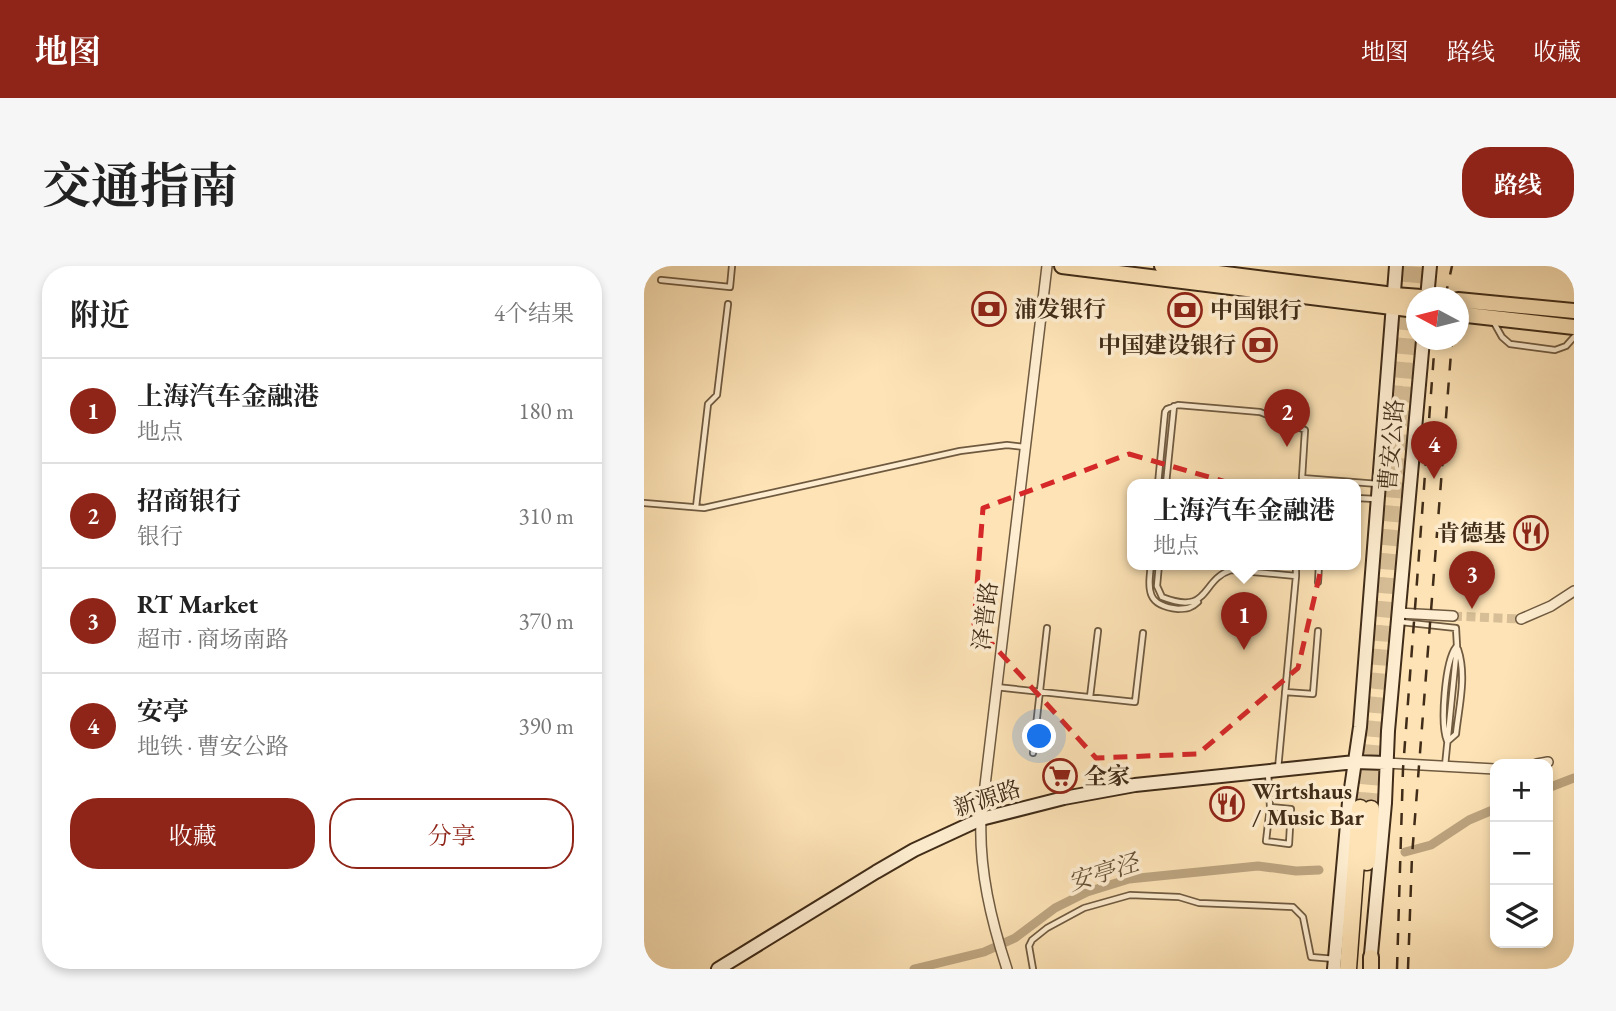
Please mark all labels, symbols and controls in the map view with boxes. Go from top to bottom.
text: 地图 [35,30,101,73]
text: 地图 [1361,36,1409,67]
text: 路线 [1447,36,1495,67]
text: 收藏 [1533,36,1581,67]
button: 路线 [1462,147,1574,218]
text: 交通指南 [42,154,238,218]
north arrow [1406,287,1469,350]
bank icon: 浦发银行 [970,290,1008,328]
bank icon: 中国银行 [1166,291,1204,329]
place label: 浦发银行 [1014,294,1106,324]
text: 附近 [70,295,130,334]
place label: 中国银行 [1210,295,1302,325]
text: 4个结果 [494,298,574,328]
bank icon: 中国建设银行 [1241,326,1279,364]
place label: 中国建设银行 [1098,330,1236,360]
text: 上海汽车金融港 [137,379,319,413]
pin: 2 [1264,389,1310,447]
text: 1 [87,396,99,426]
text: 180 m [518,396,574,426]
street label: 曹安公路 [1372,398,1410,492]
text: 地点 [137,416,183,446]
pin: 4 [1411,421,1457,479]
popup [1127,479,1361,570]
text: 招商银行 [137,484,241,518]
text: 上海汽车金融港 [1153,493,1335,527]
text: 2 [87,501,99,531]
text: 310 m [518,501,574,531]
restaurant icon: 肯德基 [1512,514,1550,552]
place label: 肯德基 [1437,518,1506,548]
text: 银行 [137,521,183,551]
text: 地点 [1153,530,1199,560]
pin: 3 [1449,551,1495,609]
street label: 泽普路 [966,580,1004,652]
text: RT Market [137,587,258,621]
pin: 1 [1221,592,1267,650]
text: 3 [87,606,99,636]
text: 370 m [518,606,574,636]
text: 超市 · 商场南路 [137,624,289,654]
text: 安亭 [137,694,189,728]
text: 4 [87,711,99,741]
text: 390 m [518,711,574,741]
your location [1022,719,1056,753]
text: 地铁 · 曹安公路 [137,731,289,761]
supermarket icon: 全家 [1041,757,1079,795]
map controls [1490,759,1553,948]
button: + [1490,759,1553,822]
place label: 全家 [1084,761,1130,791]
street label: 新源路 [950,773,1024,823]
place label: Wirtshaus / Music Bar [1252,776,1364,832]
restaurant icon: Wirtshaus / Music Bar [1208,785,1246,823]
button: 收藏 [70,798,315,869]
button: 分享 [329,798,574,869]
button: − [1490,822,1553,885]
water label: 安亭泾 [1064,846,1144,897]
button: layers [1490,885,1553,948]

